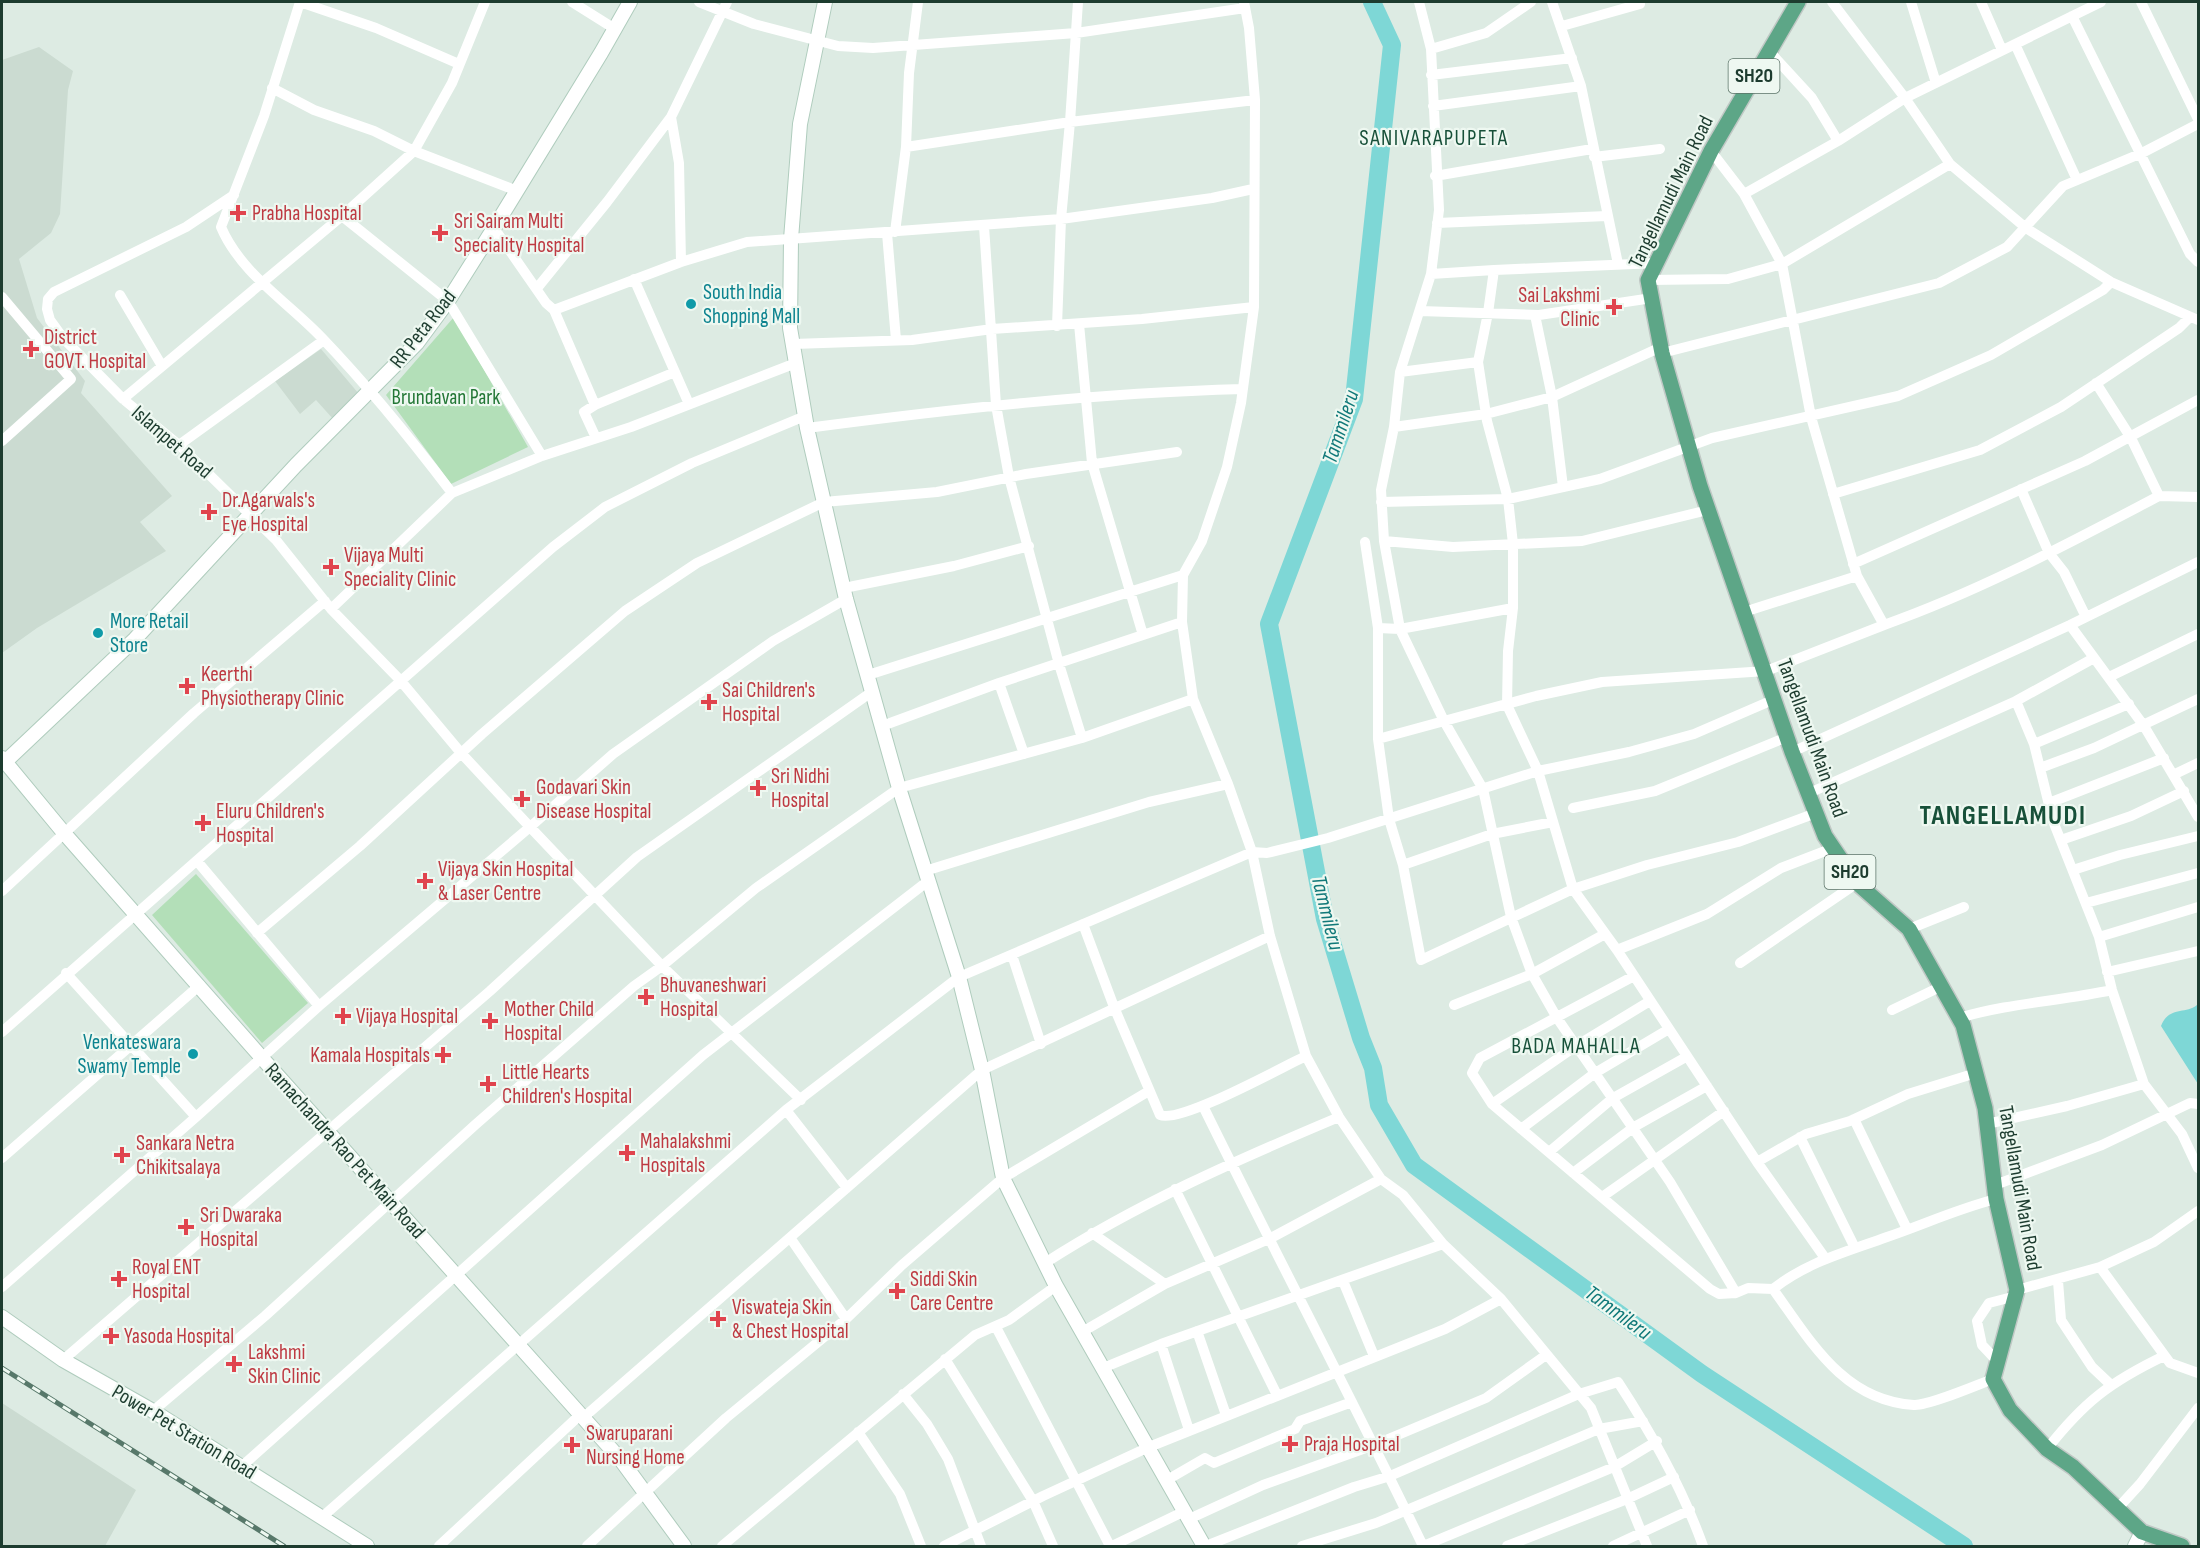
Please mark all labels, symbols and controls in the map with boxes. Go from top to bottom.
road number: SH20 [1728,59,1780,93]
street label: Tangellamudi Main Road [1623,112,1719,272]
district label: SANIVARAPUPETA [1359,125,1509,152]
place label: Prabha Hospital [252,201,362,226]
marker: Prabha Hospital [229,204,247,222]
place label: Sri Sairam Multi Speciality Hospital [454,209,584,258]
marker: Sri Sairam Multi Speciality Hospital [431,224,449,242]
place label: South India Shopping Mall [703,280,800,329]
place label: Sai Lakshmi Clinic [1518,283,1600,332]
street label: RR Peta Road [385,285,461,373]
marker: South India Shopping Mall [684,297,698,311]
marker: Sai Lakshmi Clinic [1605,298,1623,316]
place label: District GOVT. Hospital [44,325,146,374]
marker: District GOVT. Hospital [22,340,40,358]
park label: Brundavan Park [392,385,500,410]
water label: Tammileru [1316,387,1366,467]
street label: Islampet Road [126,400,218,484]
place label: Dr.Agarwals's Eye Hospital [222,488,315,537]
marker: Dr.Agarwals's Eye Hospital [200,503,218,521]
place label: Vijaya Multi Speciality Clinic [344,543,456,592]
marker: Vijaya Multi Speciality Clinic [322,558,340,576]
place label: More Retail Store [110,609,189,658]
marker: More Retail Store [91,626,105,640]
street label: Tangellamudi Main Road [1772,655,1852,821]
place label: Keerthi Physiotherapy Clinic [201,662,344,711]
marker: Keerthi Physiotherapy Clinic [178,677,196,695]
place label: Sai Children's Hospital [722,678,815,727]
marker: Sai Children's Hospital [700,693,718,711]
place label: Sri Nidhi Hospital [771,764,830,813]
place label: Godavari Skin Disease Hospital [536,775,651,824]
marker: Sri Nidhi Hospital [749,779,767,797]
marker: Godavari Skin Disease Hospital [513,790,531,808]
place label: Eluru Children's Hospital [216,799,324,848]
district label: TANGELLAMUDI [1919,800,2087,832]
marker: Eluru Children's Hospital [194,814,212,832]
road number: SH20 [1824,855,1876,889]
place label: Vijaya Skin Hospital & Laser Centre [438,857,573,906]
marker: Vijaya Skin Hospital & Laser Centre [416,872,434,890]
water label: Tammileru [1305,873,1349,953]
place label: Bhuvaneshwari Hospital [660,973,767,1022]
marker: Bhuvaneshwari Hospital [637,988,655,1006]
place label: Mother Child Hospital [504,997,594,1046]
place label: Vijaya Hospital [356,1004,458,1029]
marker: Vijaya Hospital [334,1007,352,1025]
marker: Mother Child Hospital [481,1012,499,1030]
place label: Venkateswara Swamy Temple [77,1030,181,1079]
district label: BADA MAHALLA [1511,1033,1641,1060]
place label: Kamala Hospitals [310,1043,430,1068]
marker: Kamala Hospitals [434,1046,452,1064]
marker: Venkateswara Swamy Temple [186,1047,200,1061]
street label: Ramachandra Rao Pet Main Road [260,1058,430,1244]
place label: Little Hearts Children's Hospital [502,1060,632,1109]
marker: Little Hearts Children's Hospital [479,1075,497,1093]
street label: Tangellamudi Main Road [1993,1104,2047,1272]
place label: Mahalakshmi Hospitals [640,1129,731,1178]
place label: Sankara Netra Chikitsalaya [136,1131,235,1180]
marker: Mahalakshmi Hospitals [618,1144,636,1162]
marker: Sankara Netra Chikitsalaya [113,1146,131,1164]
place label: Sri Dwaraka Hospital [200,1203,282,1252]
marker: Sri Dwaraka Hospital [177,1218,195,1236]
place label: Royal ENT Hospital [132,1255,201,1304]
place label: Siddi Skin Care Centre [910,1267,994,1316]
marker: Royal ENT Hospital [110,1270,128,1288]
water label: Tammileru [1579,1280,1657,1346]
marker: Siddi Skin Care Centre [888,1282,906,1300]
place label: Viswateja Skin & Chest Hospital [732,1295,849,1344]
marker: Viswateja Skin & Chest Hospital [709,1310,727,1328]
place label: Yasoda Hospital [124,1324,234,1349]
marker: Yasoda Hospital [102,1327,120,1345]
place label: Lakshmi Skin Clinic [248,1340,321,1389]
marker: Lakshmi Skin Clinic [225,1355,243,1373]
street label: Power Pet Station Road [107,1379,261,1485]
place label: Swaruparani Nursing Home [586,1421,685,1470]
place label: Praja Hospital [1304,1432,1400,1457]
marker: Praja Hospital [1281,1435,1299,1453]
marker: Swaruparani Nursing Home [563,1436,581,1454]

